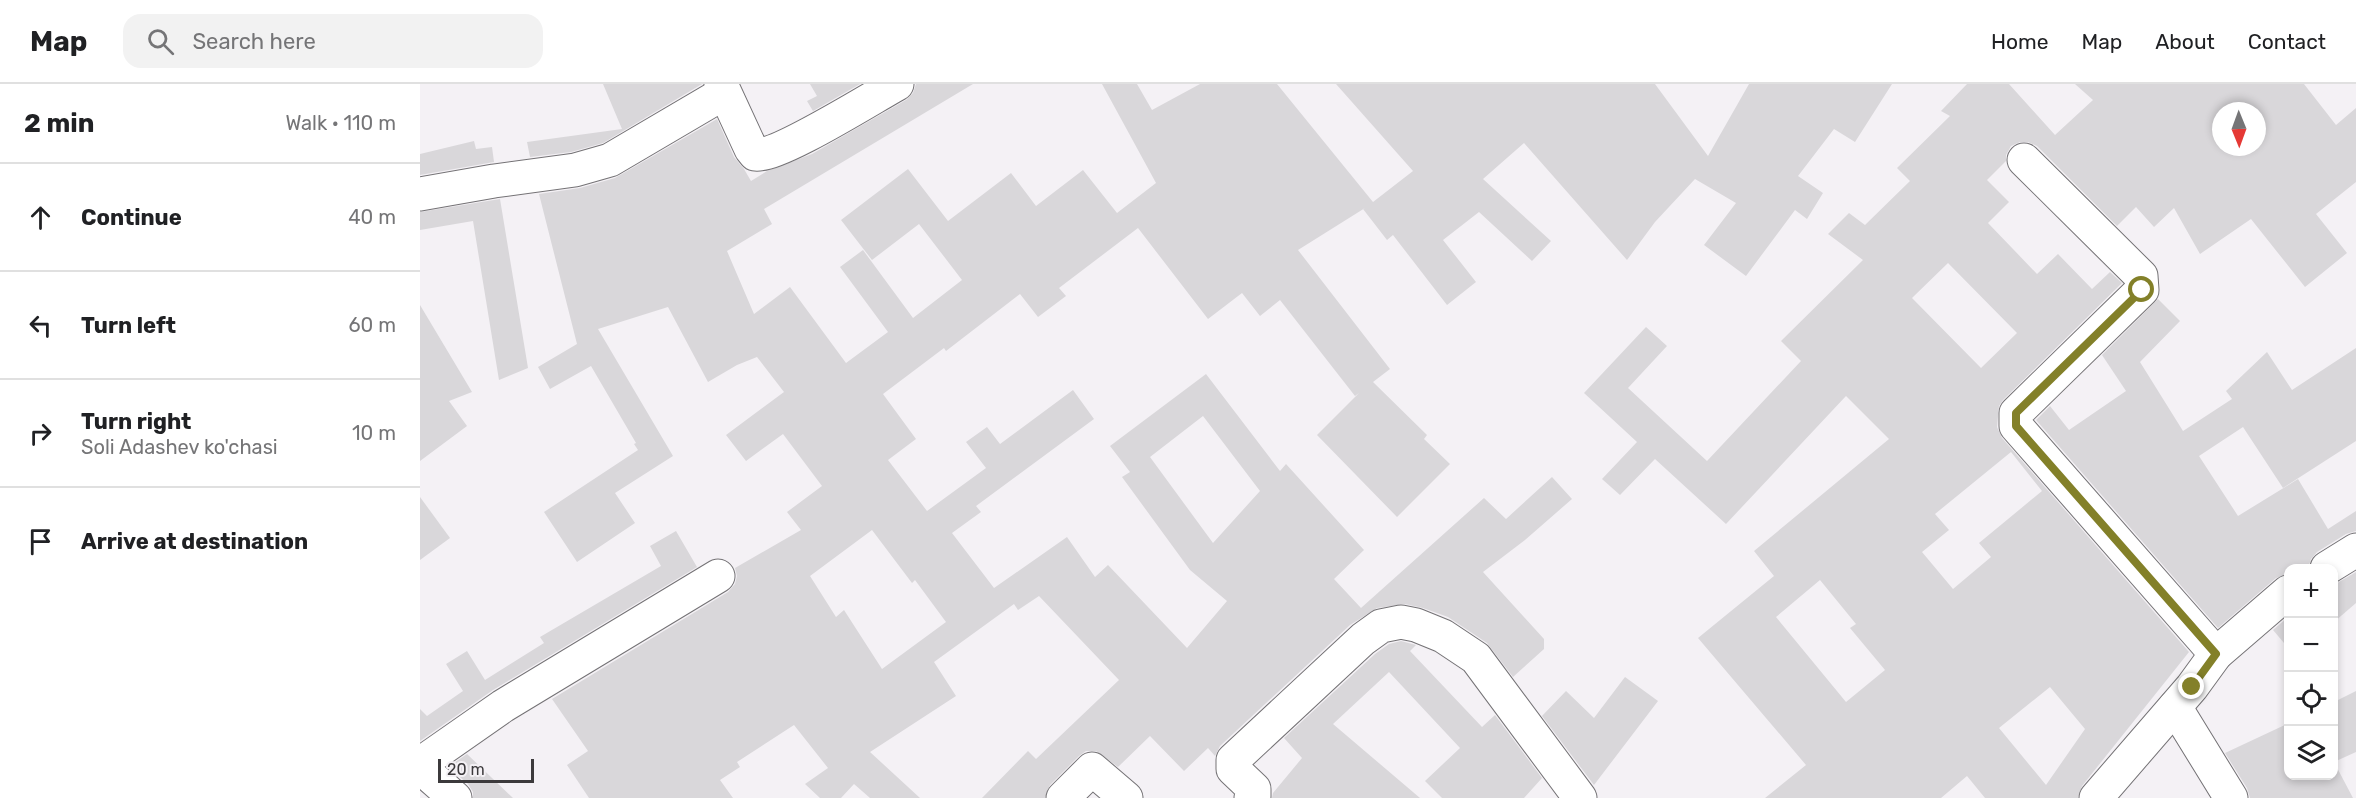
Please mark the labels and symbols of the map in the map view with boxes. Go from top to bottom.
north arrow [2212,102,2266,156]
route start [2128,276,2154,302]
route end [2178,673,2204,699]
scale bar [438,756,534,784]

